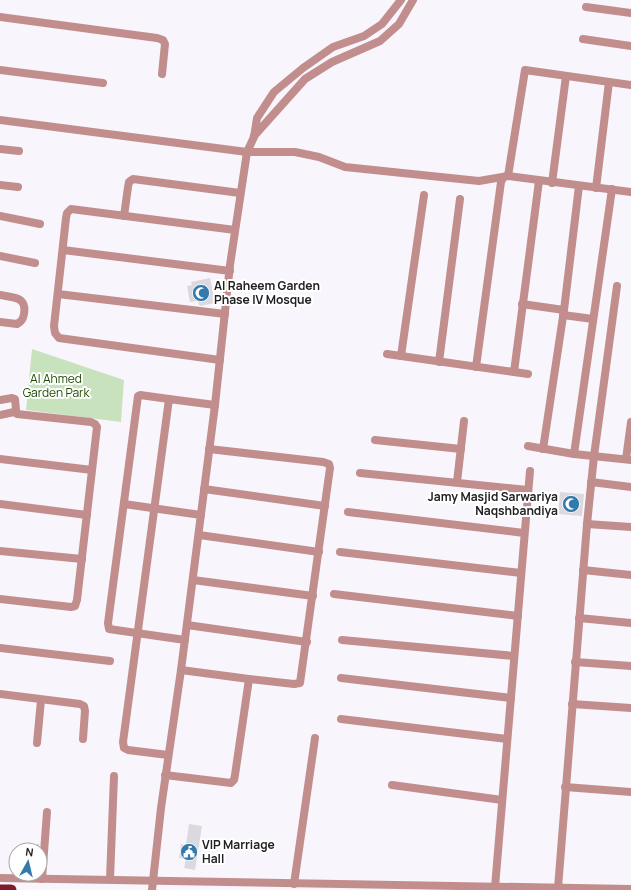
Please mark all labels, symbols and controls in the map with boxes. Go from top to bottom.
place label: Al Raheem Garden Phase IV Mosque [214,277,320,308]
mosque icon: Al Raheem Garden Phase IV Mosque [191,283,211,303]
park label: Al Ahmed Garden Park [23,370,90,401]
place label: Jamy Masjid Sarwariya Naqshbandiya [428,488,558,519]
mosque icon: Jamy Masjid Sarwariya Naqshbandiya [561,494,581,514]
place label: VIP Marriage Hall [202,836,275,867]
north arrow [8,842,48,882]
public building icon: VIP Marriage Hall [179,842,199,862]
text: N [25,844,35,860]

